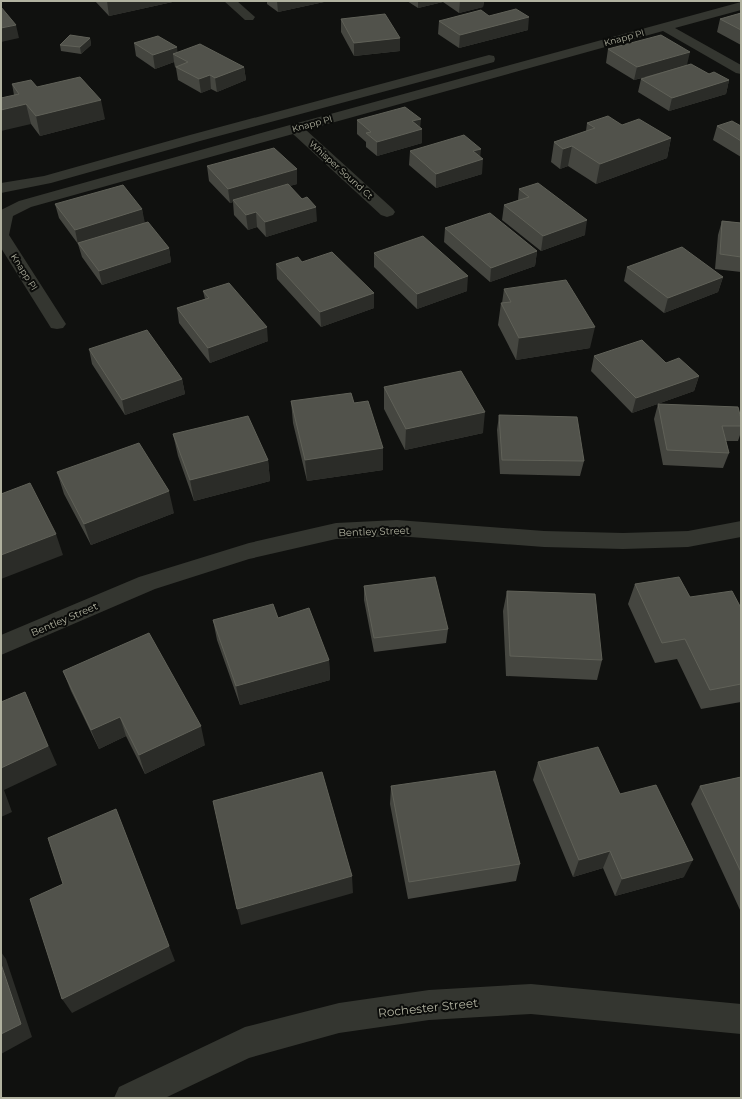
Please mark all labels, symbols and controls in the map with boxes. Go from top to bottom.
street label: Knapp Pl [603,27,645,48]
street label: Knapp Pl [291,113,333,134]
street label: Whisper Sound Ct [307,138,376,201]
street label: Knapp Pl [9,251,40,292]
street label: Bentley Street [338,524,410,539]
street label: Bentley Street [29,600,100,639]
street label: Rochester Street [377,995,479,1020]

